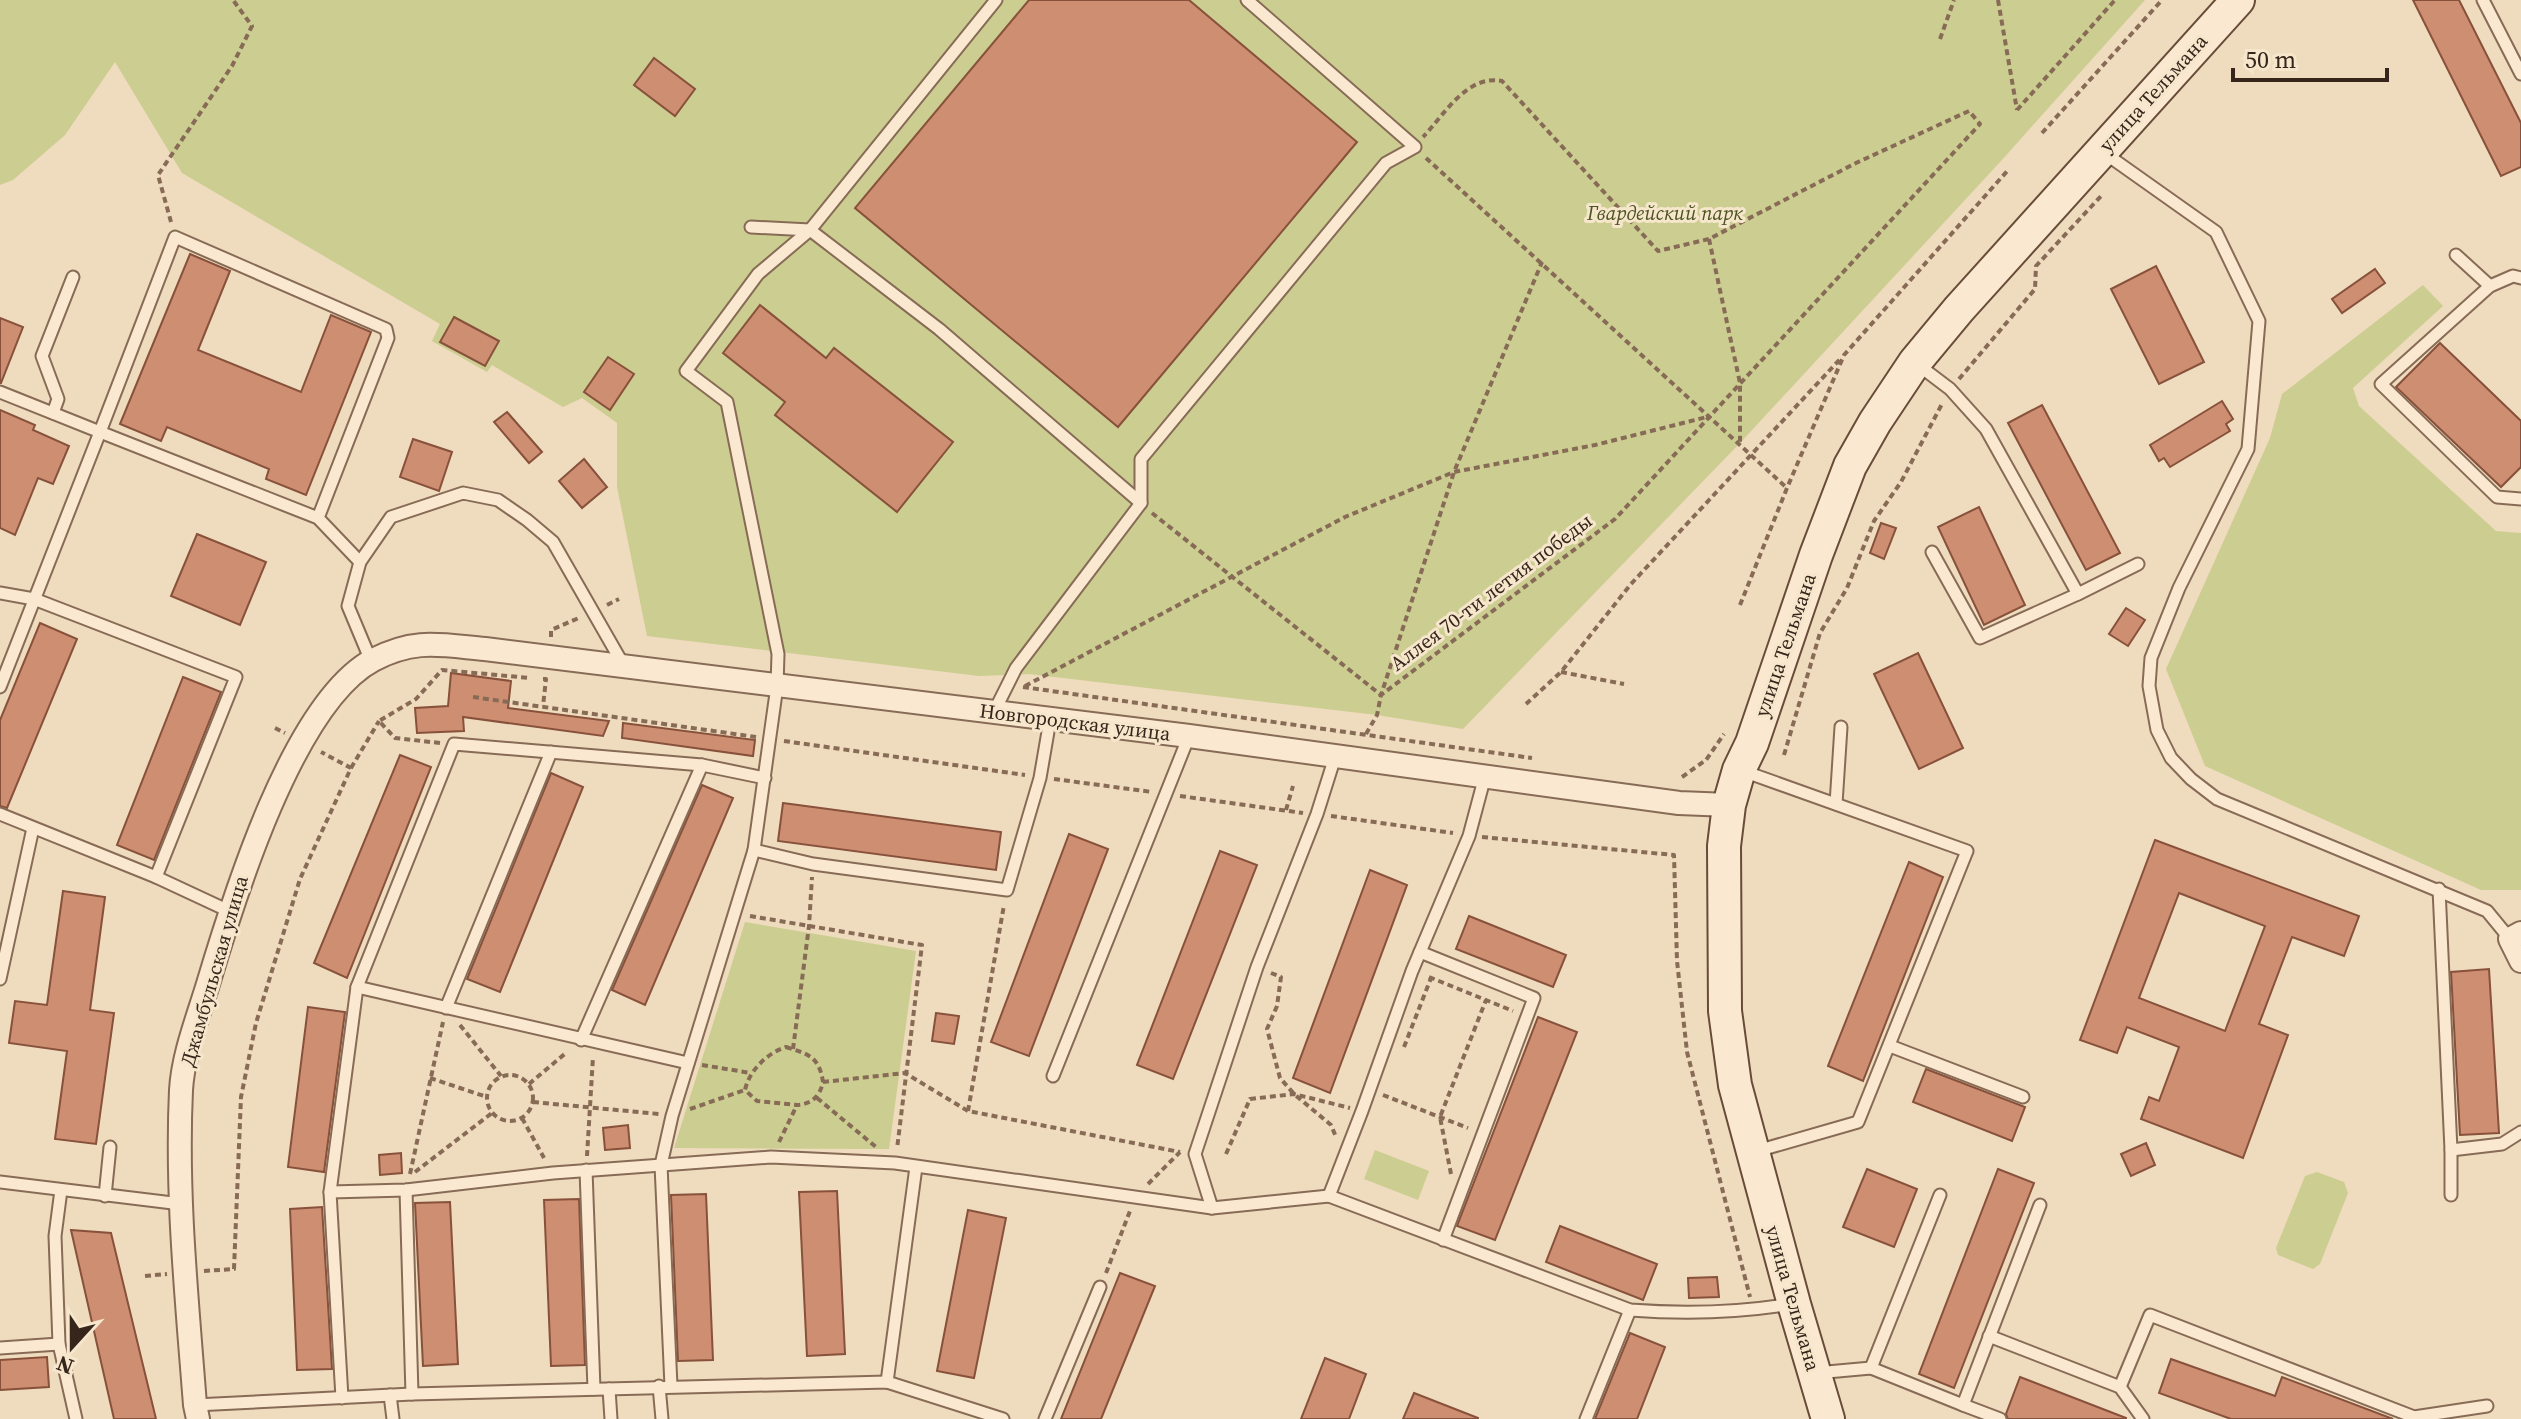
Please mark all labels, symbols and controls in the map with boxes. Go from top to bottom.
street label: улица Тельмана [2092,27,2214,158]
scale bar [2233,32,2387,82]
text: 50 m [2245,43,2296,76]
park label: Гвардейский парк [1586,199,1743,227]
street label: Аллея 70-ти летия победы [1384,507,1598,677]
street label: улица Тельмана [1747,569,1823,721]
street label: Новгородская улица [978,696,1173,748]
street label: Джамбульская улица [173,871,255,1070]
street label: улица Тельмана [1759,1222,1827,1375]
north arrow [32,1307,112,1387]
text: N [52,1349,78,1383]

